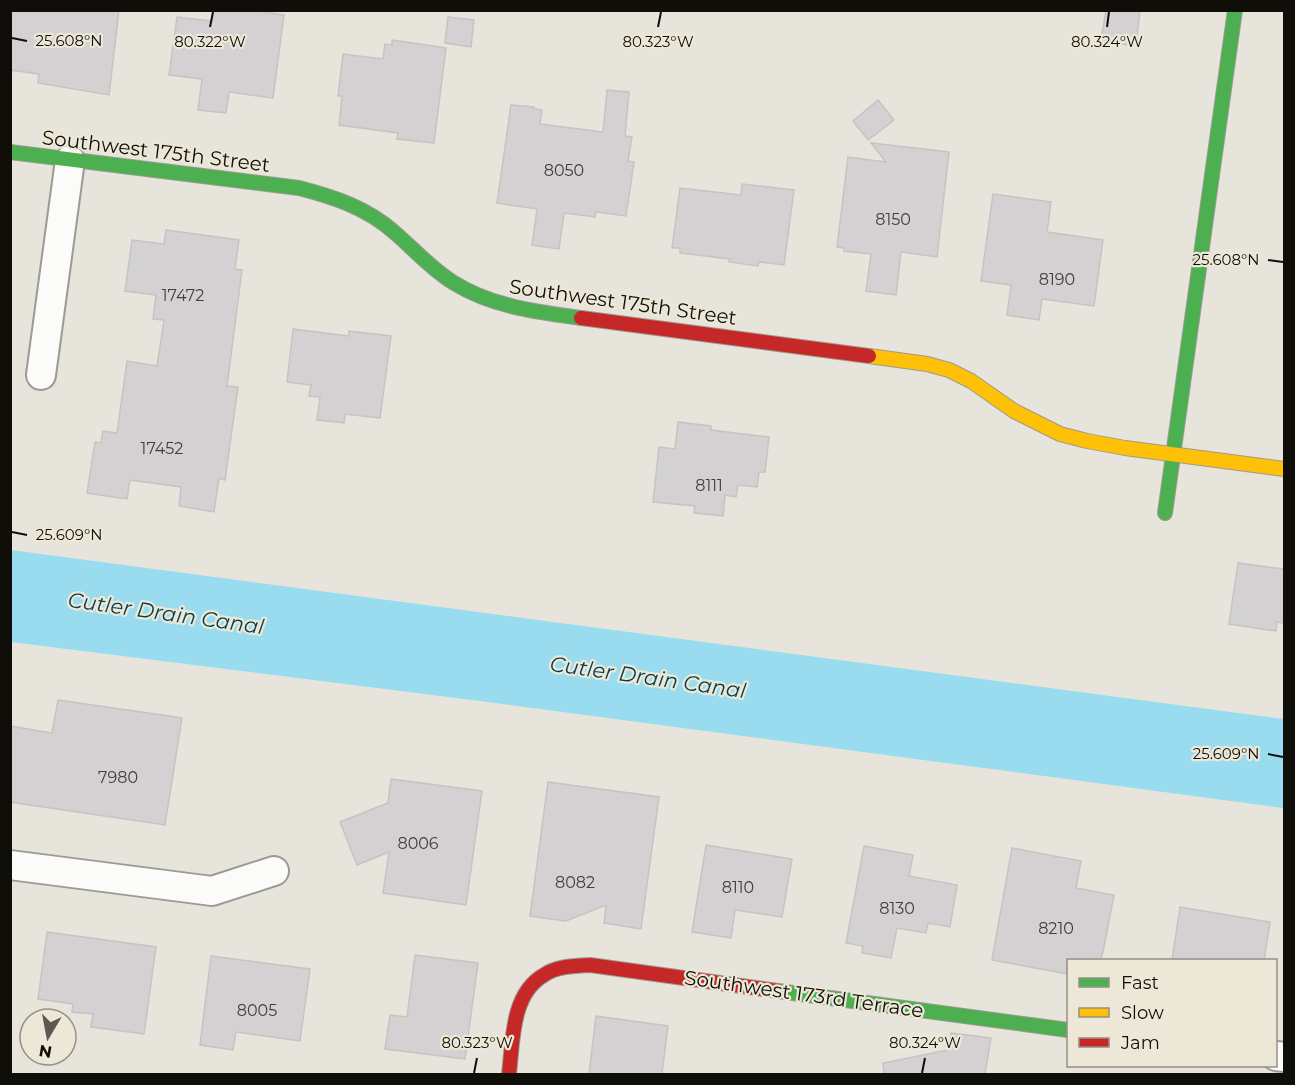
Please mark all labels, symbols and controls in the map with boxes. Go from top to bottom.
text: 25.608°N [35,31,103,50]
text: 80.322°W [174,32,246,51]
text: 80.323°W [622,32,694,51]
text: 80.324°W [1071,32,1143,51]
street label: Southwest 175th Street [41,125,271,177]
house number: 8050 [544,161,584,180]
house number: 8150 [875,210,911,229]
text: 25.608°N [1192,250,1260,269]
house number: 8190 [1039,270,1075,289]
street label: Southwest 175th Street [508,274,738,330]
house number: 17472 [162,286,204,305]
house number: 17452 [141,439,183,458]
house number: 8111 [695,476,723,495]
text: 25.609°N [36,525,102,544]
water label: Cutler Drain Canal [66,587,266,639]
water label: Cutler Drain Canal [548,651,748,703]
text: 25.609°N [1193,744,1259,763]
house number: 7980 [98,768,138,787]
house number: 8006 [397,834,439,853]
house number: 8082 [555,873,595,892]
house number: 8110 [722,878,754,897]
house number: 8130 [879,899,915,918]
house number: 8210 [1038,919,1074,938]
legend [1067,959,1277,1067]
street label: Southwest 173rd Terrace [683,965,925,1023]
text: Fast [1121,972,1159,994]
house number: 8005 [237,1001,277,1020]
text: Slow [1121,1002,1164,1024]
north arrow [18,1007,78,1067]
text: Jam [1120,1032,1160,1054]
text: 80.323°W [441,1033,513,1052]
text: 80.324°W [889,1033,961,1052]
text: N [37,1041,54,1062]

